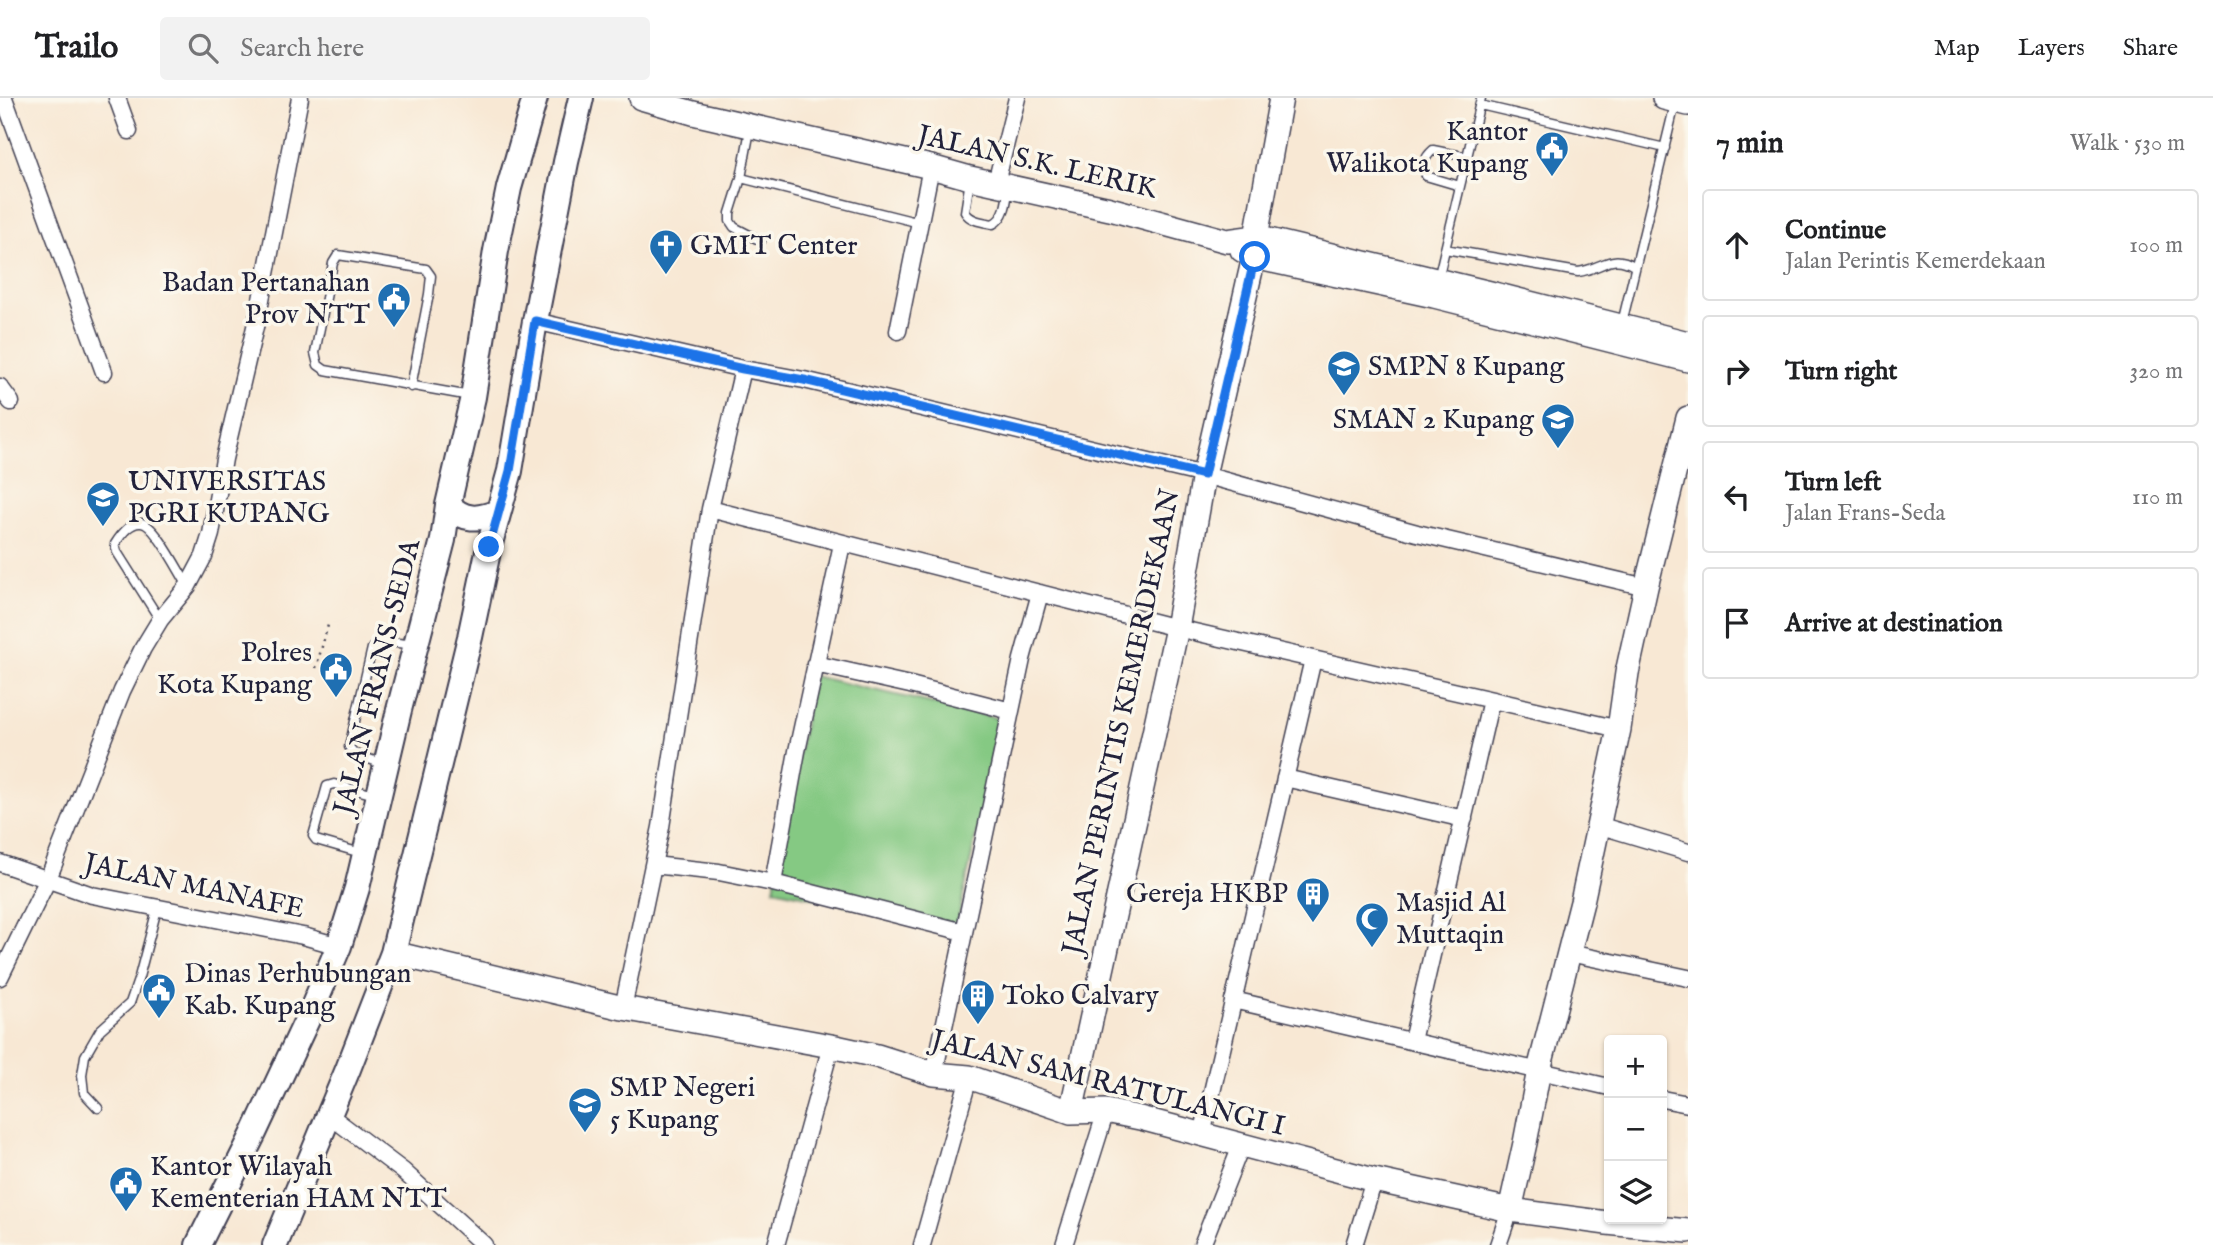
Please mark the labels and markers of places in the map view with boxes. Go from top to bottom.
place label: Kantor Walikota Kupang [1326,115,1529,182]
public building icon: Kantor Walikota Kupang [1533,129,1571,178]
church icon: GMIT Center [647,227,685,276]
place label: GMIT Center [690,229,858,264]
place label: Badan Pertanahan Prov NTT [162,266,371,333]
public building icon: Badan Pertanahan Prov NTT [375,280,413,329]
school or university icon: SMPN 8 Kupang [1325,348,1363,397]
place label: SMPN 8 Kupang [1368,350,1565,385]
school or university icon: SMAN 2 Kupang [1539,401,1577,450]
place label: SMAN 2 Kupang [1333,403,1535,438]
place label: UNIVERSITAS PGRI KUPANG [128,465,330,532]
school or university icon: UNIVERSITAS PGRI KUPANG [84,479,122,528]
place label: Polres Kota Kupang [157,636,313,703]
public building icon: Polres Kota Kupang [317,650,355,699]
building icon: Gereja HKBP [1294,875,1332,924]
place label: Gereja HKBP [1126,877,1288,912]
place label: Masjid Al Muttaqin [1396,886,1506,953]
mosque icon: Masjid Al Muttaqin [1353,900,1391,949]
place label: Dinas Perhubungan Kab. Kupang [184,957,412,1024]
public building icon: Dinas Perhubungan Kab. Kupang [140,971,178,1020]
building icon: Toko Calvary [959,977,997,1026]
place label: Toko Calvary [1002,979,1159,1014]
place label: SMP Negeri 5 Kupang [610,1071,755,1138]
school or university icon: SMP Negeri 5 Kupang [566,1085,604,1134]
place label: Kantor Wilayah Kementerian HAM NTT [150,1150,447,1217]
public building icon: Kantor Wilayah Kementerian HAM NTT [107,1164,145,1213]

